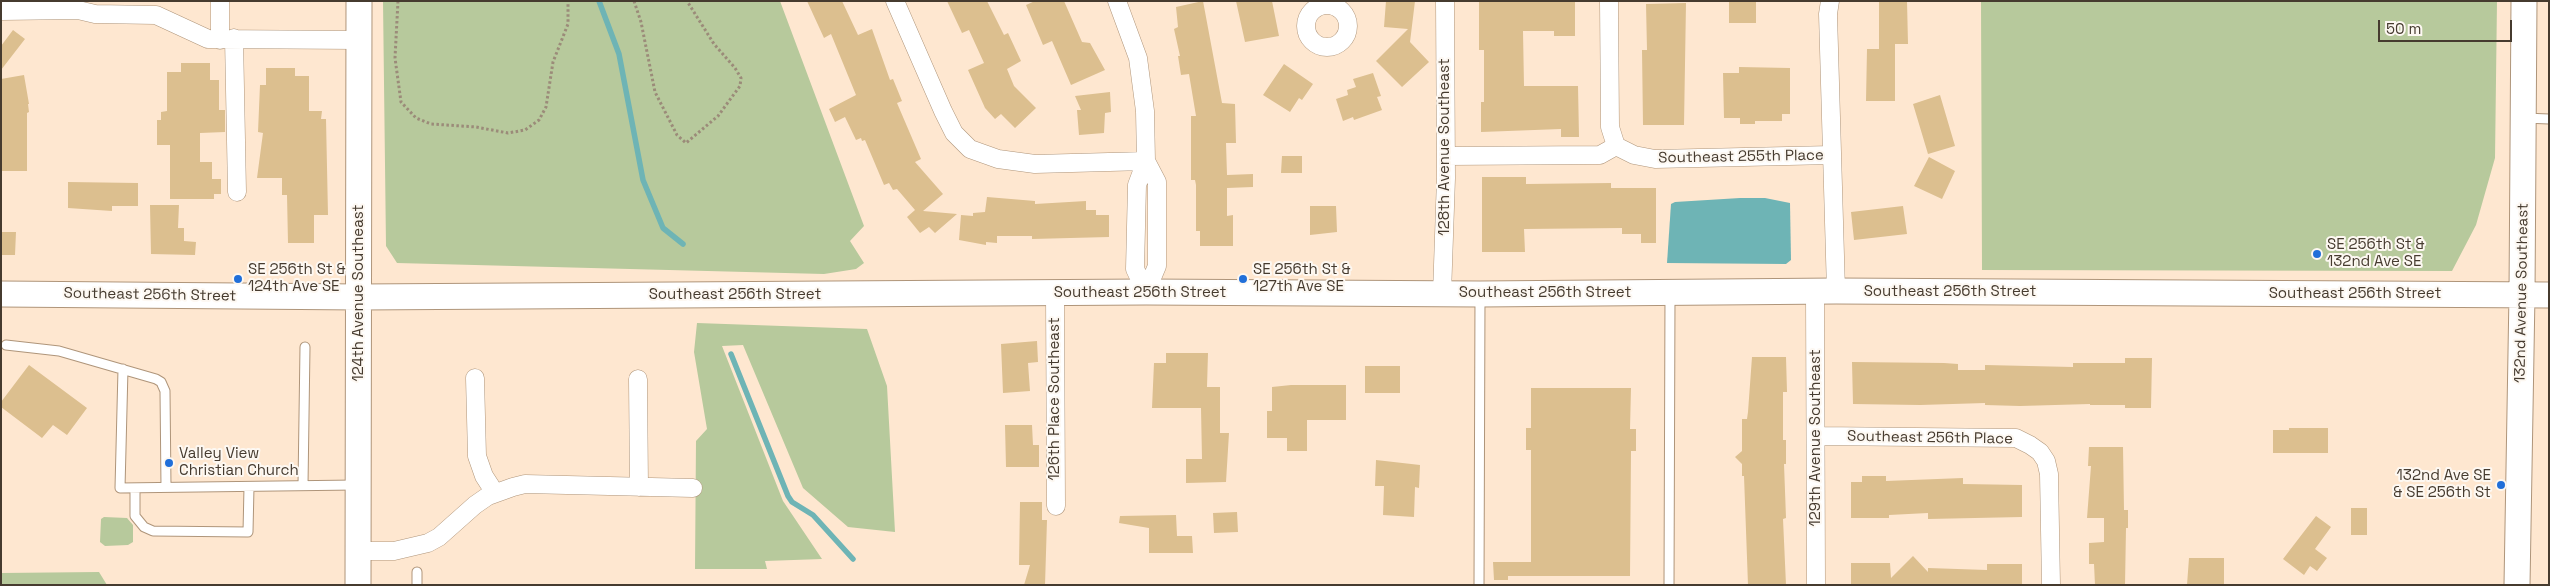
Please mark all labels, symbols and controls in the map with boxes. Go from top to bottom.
scale bar [2380,10,2514,42]
text: 50 m [2386,19,2421,38]
street label: 128th Avenue Southeast [1436,58,1454,236]
street label: Southeast 255th Place [1658,147,1824,167]
street label: 132nd Avenue Southeast [2511,203,2533,383]
street label: 124th Avenue Southeast [350,205,368,381]
place label: SE 256th St & 132nd Ave SE [2327,236,2425,271]
marker: SE 256th St & 132nd Ave SE [2311,248,2323,260]
place label: SE 256th St & 124th Ave SE [248,261,346,296]
place label: SE 256th St & 127th Ave SE [1253,261,1351,296]
marker: SE 256th St & 124th Ave SE [232,273,244,285]
marker: SE 256th St & 127th Ave SE [1237,273,1249,285]
street label: Southeast 256th Street [1864,283,2036,301]
street label: Southeast 256th Street [64,284,236,306]
street label: Southeast 256th Street [1054,284,1226,302]
street label: Southeast 256th Street [1459,284,1631,302]
street label: Southeast 256th Street [2269,285,2441,303]
street label: Southeast 256th Street [649,286,821,304]
street label: 126th Place Southeast [1046,317,1064,481]
street label: 129th Avenue Southeast [1807,349,1825,527]
street label: Southeast 256th Place [1847,428,2013,448]
place label: Valley View Christian Church [179,445,299,480]
marker: Valley View Christian Church [163,457,175,469]
place label: 132nd Ave SE & SE 256th St [2393,467,2491,502]
marker: 132nd Ave SE & SE 256th St [2495,479,2507,491]

